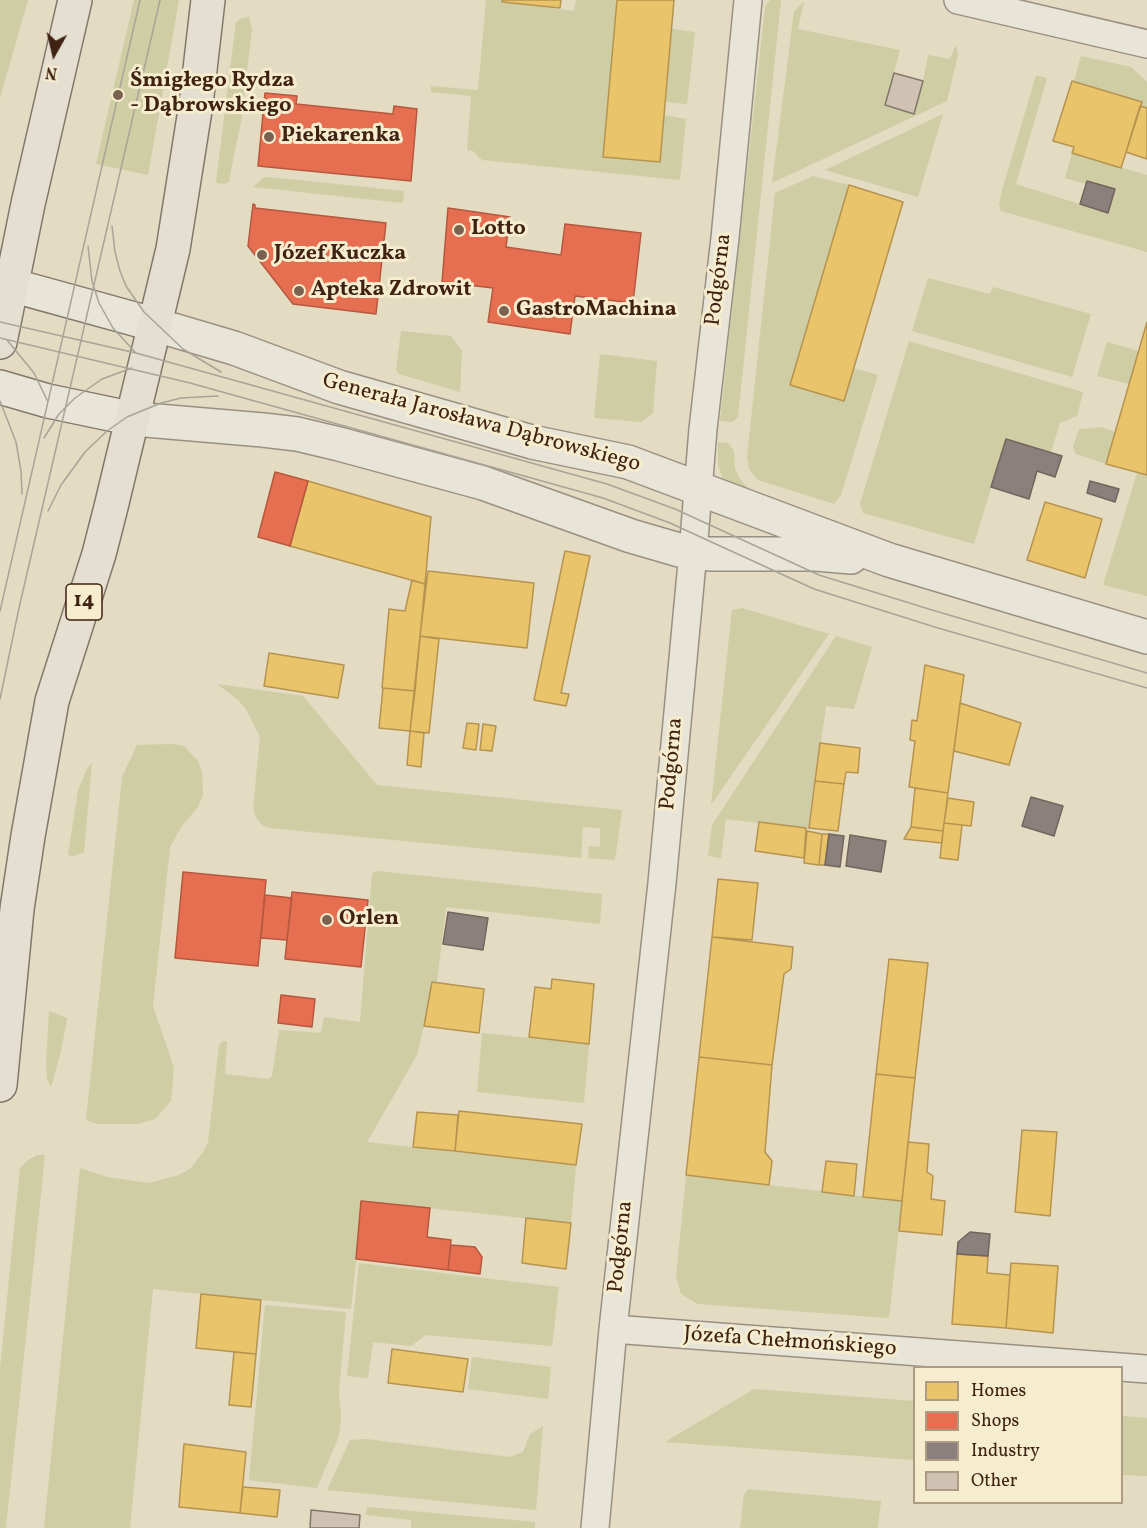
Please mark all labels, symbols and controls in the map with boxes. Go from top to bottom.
north arrow [24,24,84,84]
text: N [44,60,59,84]
place label: Śmigłego Rydza - Dąbrowskiego [130,69,294,120]
marker: Śmigłego Rydza - Dąbrowskiego [111,88,125,102]
place label: Piekarenka [281,124,401,150]
marker: Piekarenka [262,130,276,144]
place label: Lotto [471,217,526,243]
marker: Lotto [452,223,466,237]
street label: Podgórna [701,232,739,328]
place label: Józef Kuczka [274,242,406,268]
marker: Józef Kuczka [255,248,269,262]
place label: Apteka Zdrowit [311,278,472,304]
marker: Apteka Zdrowit [292,284,306,298]
place label: GastroMachina [516,298,677,324]
marker: GastroMachina [497,304,511,318]
street label: Generała Jarosława Dąbrowskiego [319,369,643,479]
road number: 14 [66,584,102,620]
street label: Podgórna [656,717,690,811]
place label: Orlen [339,907,399,933]
marker: Orlen [320,913,334,927]
street label: Podgórna [604,1200,640,1294]
street label: Józefa Chełmońskiego [683,1322,897,1364]
legend [913,1366,1123,1504]
text: Homes [971,1379,1026,1404]
text: Shops [971,1409,1019,1434]
text: Industry [971,1439,1040,1464]
text: Other [971,1469,1017,1494]

